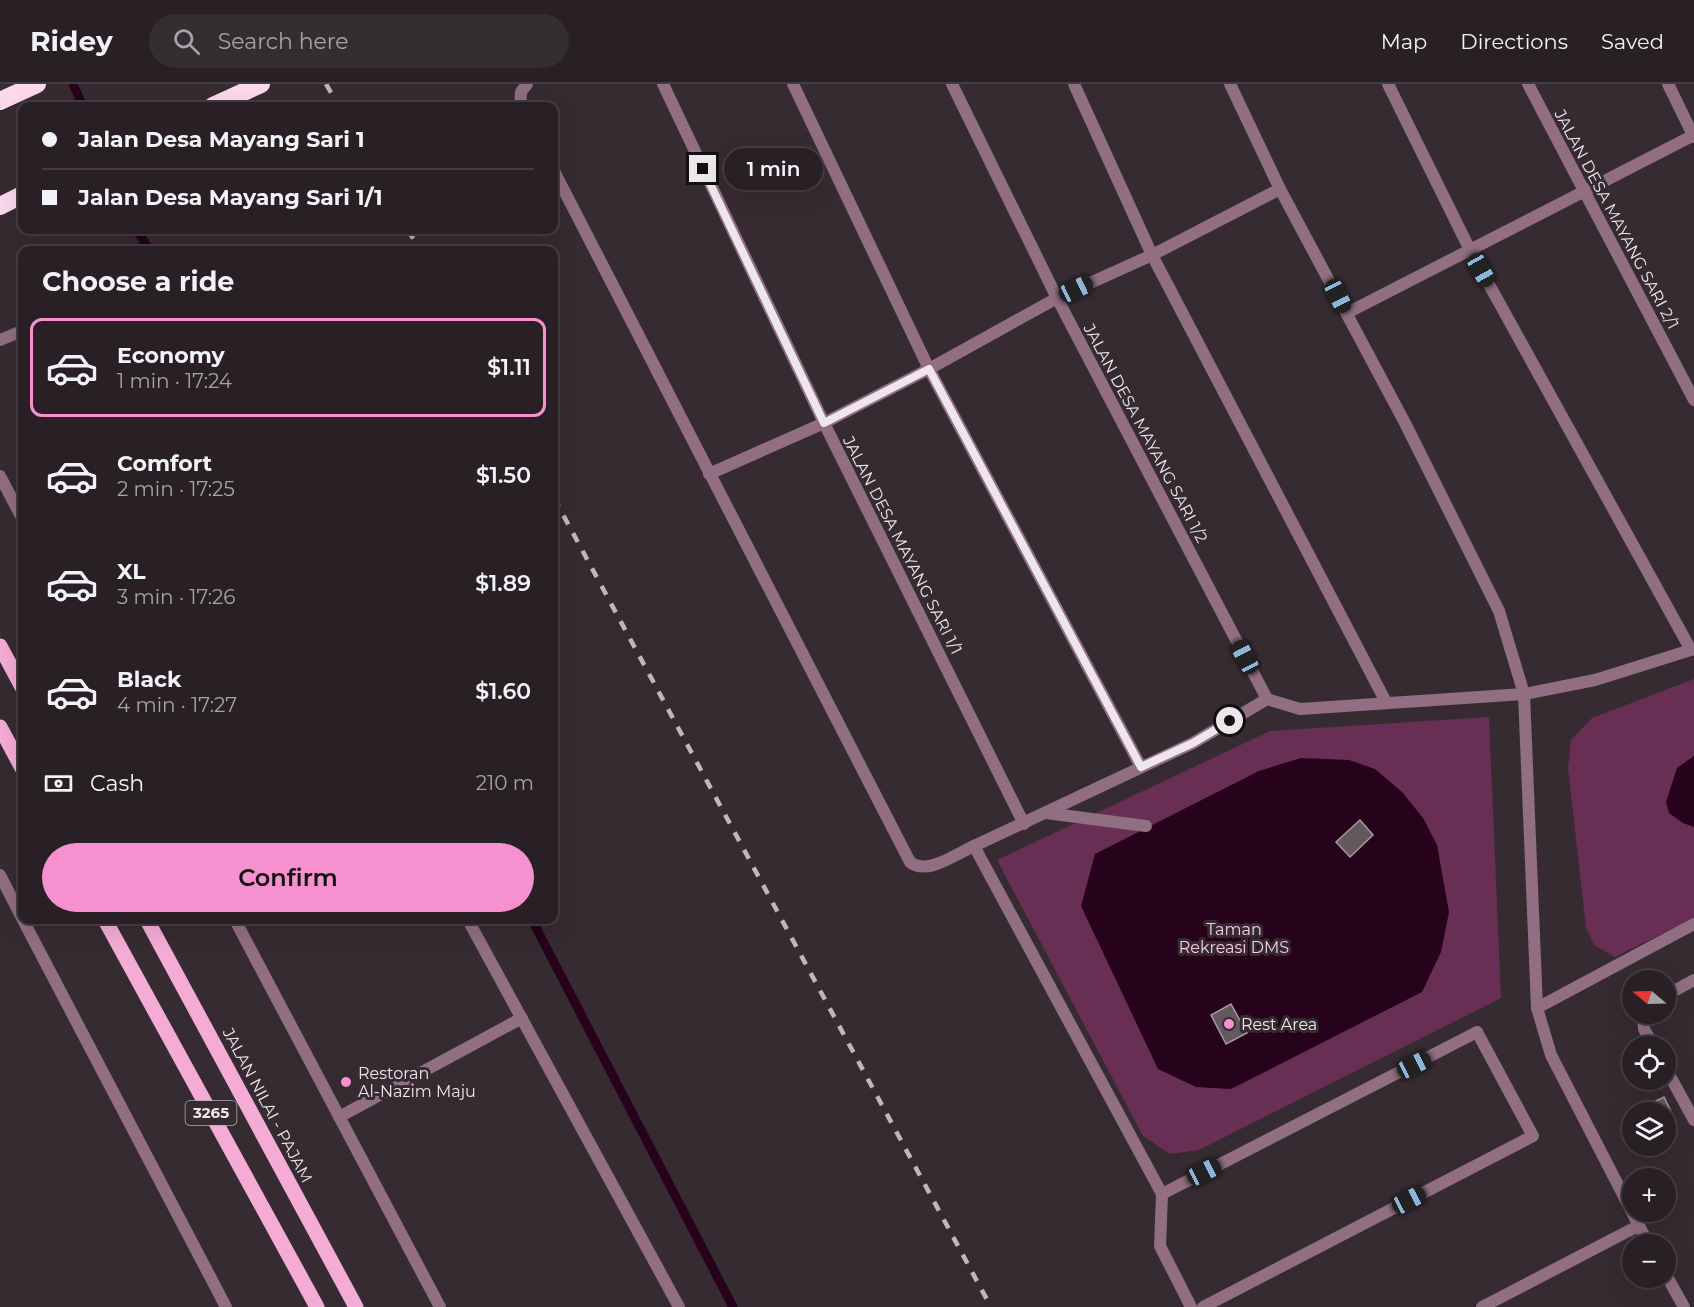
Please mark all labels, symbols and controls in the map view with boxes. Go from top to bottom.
search box [149,14,569,68]
text: Ridey [30,24,113,58]
icon: search [170,25,203,58]
text: Search here [218,28,349,55]
text: Map [1381,29,1427,54]
text: Directions [1460,29,1568,54]
text: Saved [1601,29,1664,54]
street label: JALAN DESA MAYANG SARI 2/1 [1550,105,1683,332]
text: Jalan Desa Mayang Sari 1 [78,126,365,153]
callout: 1 min [724,148,823,190]
route end [689,155,716,182]
text: 1 min [747,157,800,181]
text: Jalan Desa Mayang Sari 1/1 [78,184,383,211]
car [1464,250,1498,290]
text: Choose a ride [42,265,234,298]
car [1056,273,1096,305]
car [1322,276,1354,316]
street label: JALAN DESA MAYANG SARI 1/2 [1079,320,1212,546]
icon: car [45,341,99,395]
text: Economy [117,342,225,369]
text: $1.11 [487,354,531,381]
text: 1 min · 17:24 [117,369,232,393]
street label: JALAN DESA MAYANG SARI 1/1 [839,432,966,658]
icon: car [45,449,99,503]
text: Comfort [117,450,212,477]
text: $1.50 [476,462,531,489]
text: 2 min · 17:25 [117,477,235,501]
icon: car [45,557,99,611]
text: XL [117,558,146,585]
text: $1.89 [475,570,531,597]
text: 3 min · 17:26 [117,585,236,609]
car [1229,637,1261,677]
icon: car [45,665,99,719]
text: Black [117,666,181,693]
text: $1.60 [475,678,531,705]
text: 4 min · 17:27 [117,693,237,717]
route start [1216,707,1243,734]
icon: cash [42,767,75,800]
text: Cash [90,770,144,797]
text: 210 m [476,771,534,795]
button: Confirm [42,843,534,912]
park label: Taman Rekreasi DMS [1179,920,1289,957]
north arrow [1622,970,1676,1024]
map controls [1622,970,1676,1288]
place label: Rest Area [1241,1015,1317,1034]
marker: Rest Area [1222,1017,1236,1031]
street label: JALAN NILAI - PAJAM [218,1024,316,1186]
button: locate [1622,1036,1676,1090]
car [1394,1049,1434,1081]
place label: Restoran Al-Nazim Maju [358,1064,476,1101]
marker: Restoran Al-Nazim Maju [339,1075,353,1089]
road number: 3265 [186,1101,236,1125]
button: layers [1622,1102,1676,1156]
car [1184,1156,1224,1188]
button: + [1622,1168,1676,1222]
car [1389,1184,1429,1216]
button: − [1622,1234,1676,1288]

